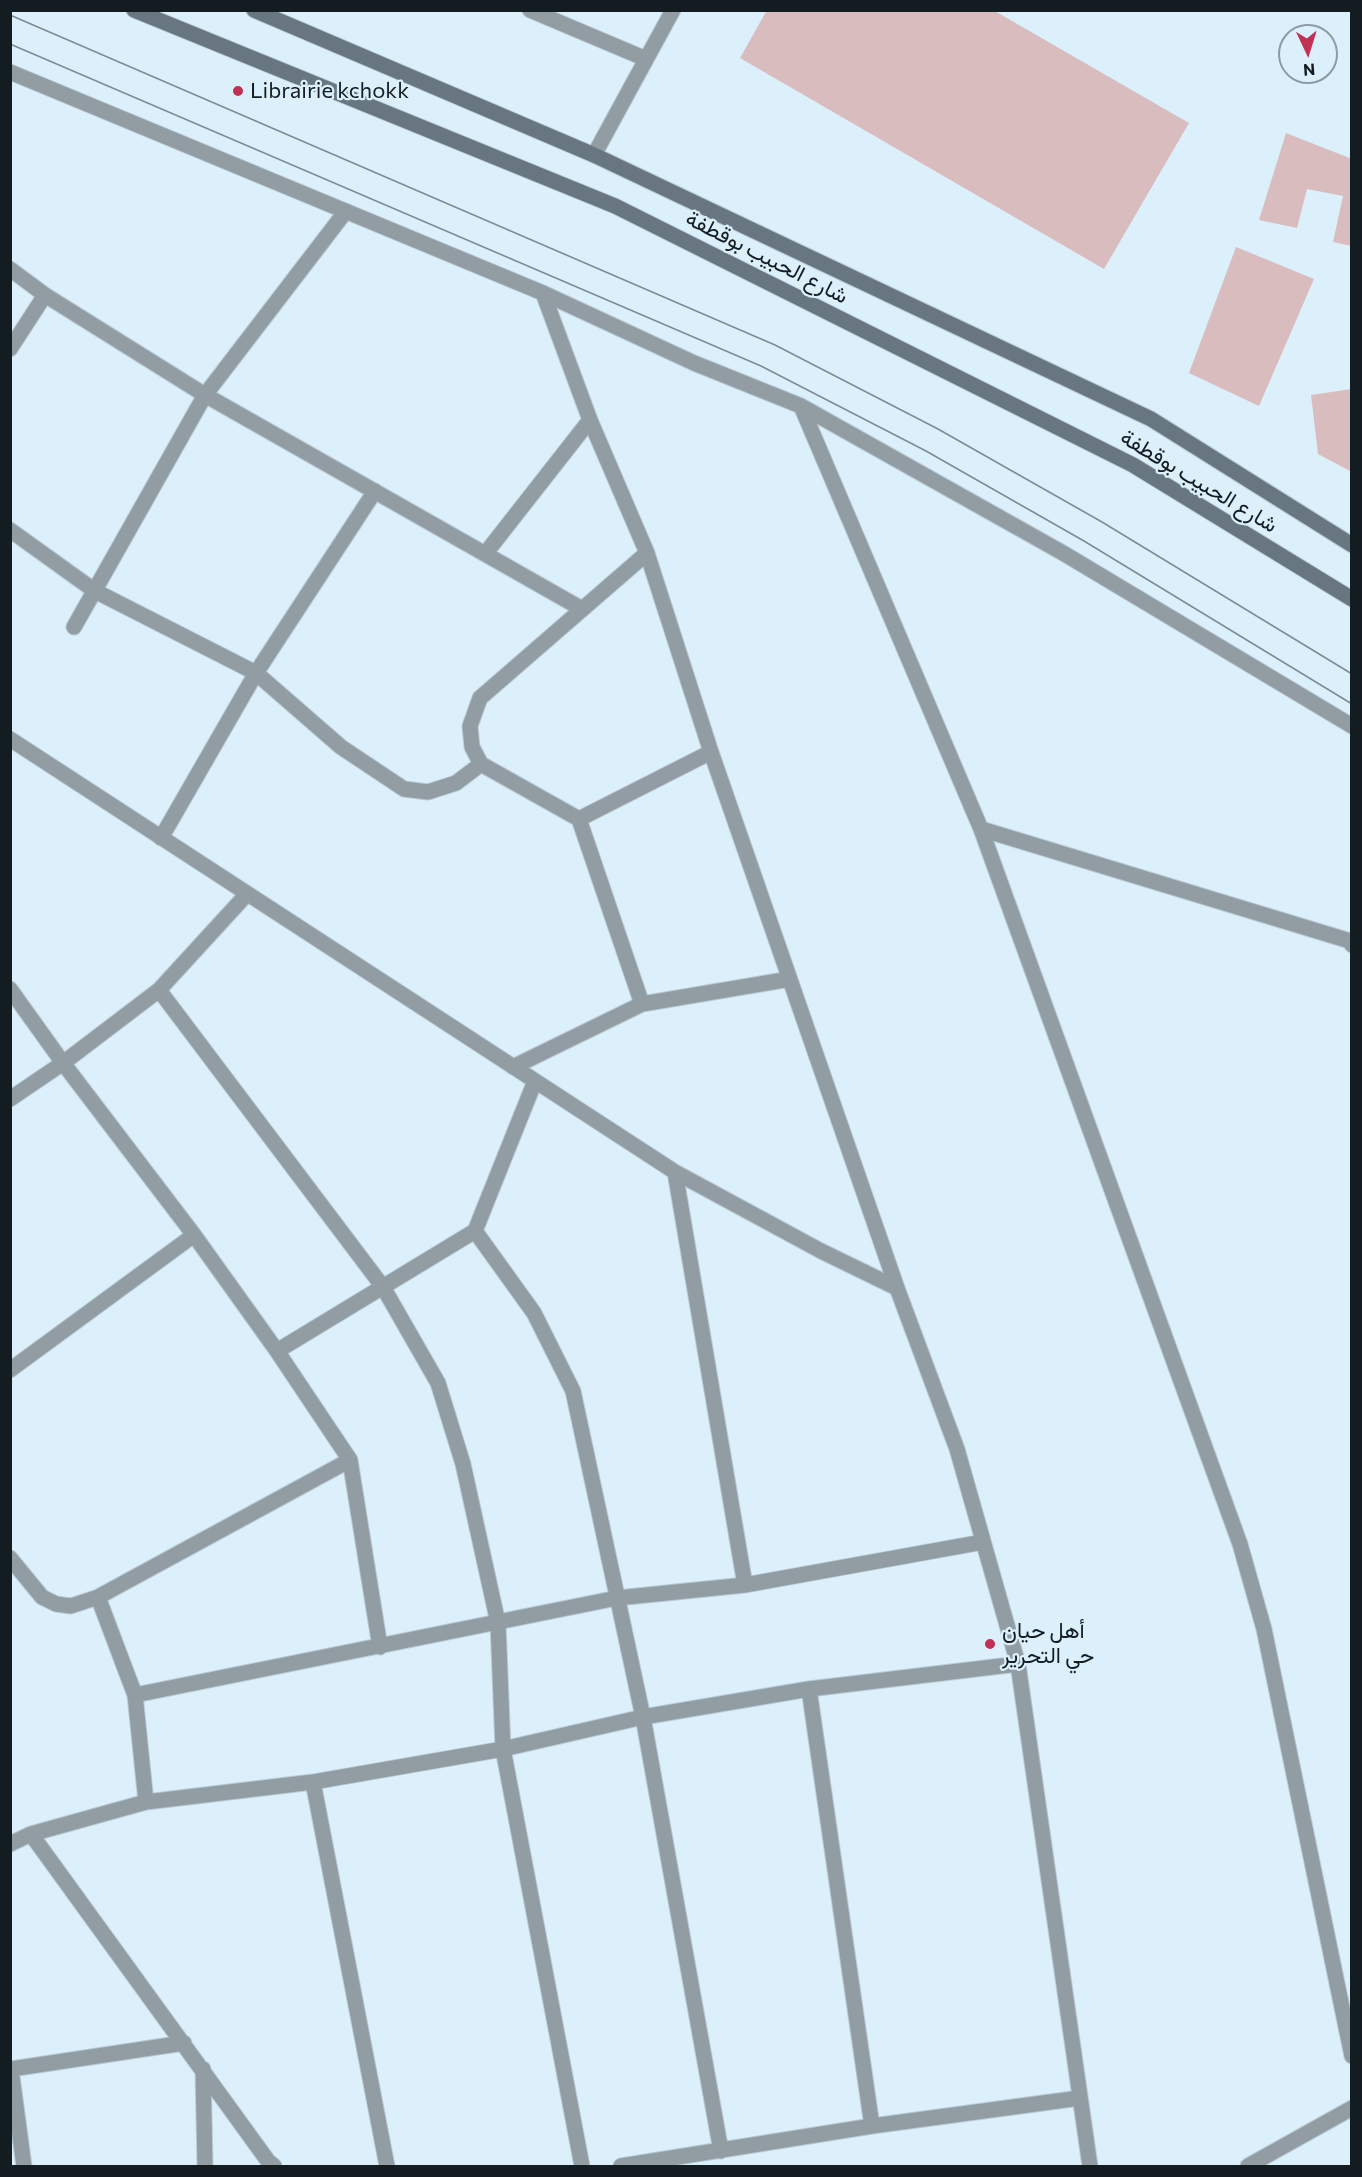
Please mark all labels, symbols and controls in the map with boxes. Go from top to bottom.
north arrow [1278,24,1338,84]
text: N [1303,61,1316,80]
place label: Librairie kchokk [250,78,409,104]
marker: Librairie kchokk [231,84,245,98]
street label: شارع الحبيب بوقطفة [681,205,853,309]
street label: شارع الحبيب بوقطفة [1116,424,1282,538]
place label: أهل حيان حي التحرير [1002,1618,1094,1670]
marker: أهل حيان حي التحرير [983,1637,997,1651]

